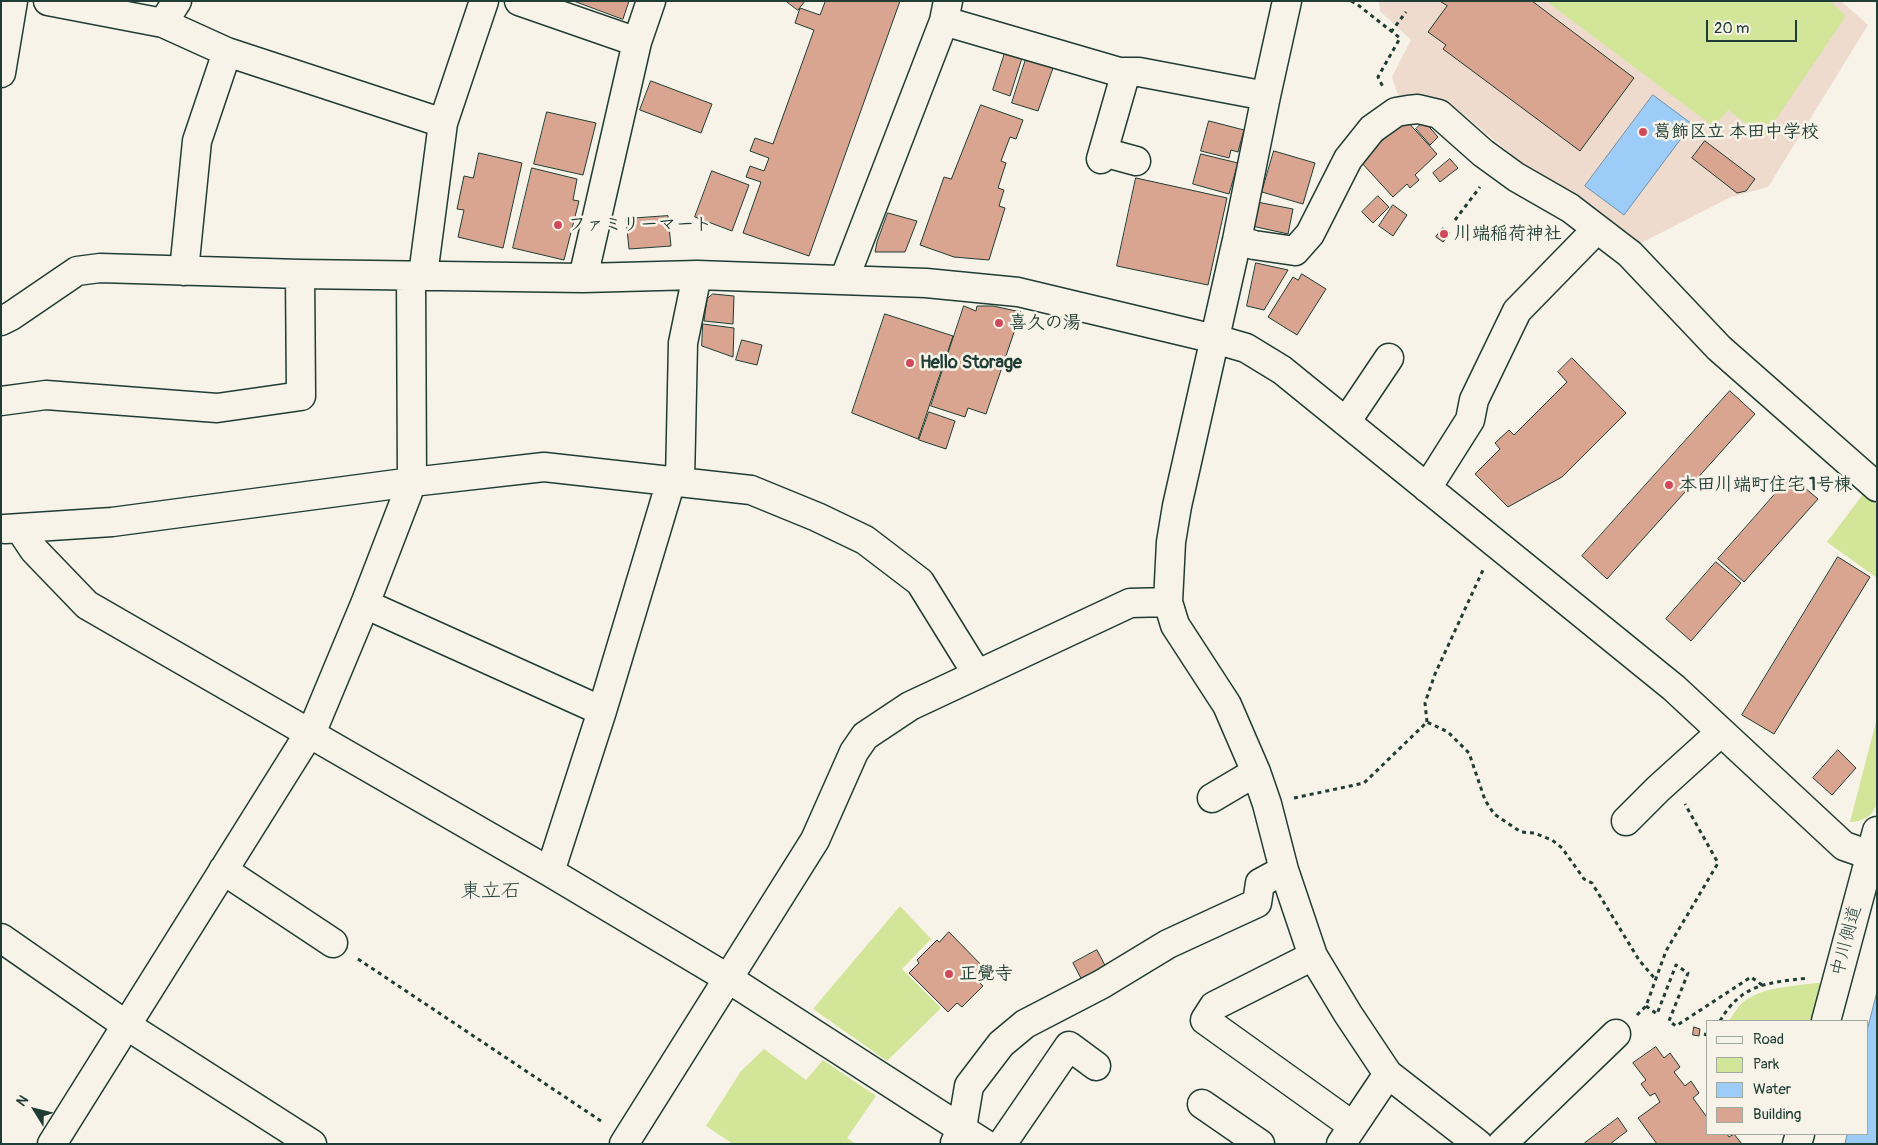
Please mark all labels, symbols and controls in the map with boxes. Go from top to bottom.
scale bar [1708,10,1799,42]
text: 20 m [1714,19,1749,38]
place label: 葛飾区立 本田中学校 [1653,121,1819,143]
marker: 葛飾区立 本田中学校 [1637,126,1649,138]
place label: ファミリーマート [568,214,712,236]
marker: ファミリーマート [552,219,564,231]
place label: 川端稲荷神社 [1454,223,1562,245]
marker: 川端稲荷神社 [1438,228,1450,240]
place label: 喜久の湯 [1009,312,1081,334]
marker: 喜久の湯 [993,317,1005,329]
place label: Hello Storage [920,352,1022,374]
marker: Hello Storage [904,357,916,369]
place label: 本田川端町住宅 1号棟 [1679,474,1852,496]
marker: 本田川端町住宅 1号棟 [1663,479,1675,491]
district label: 東立石 [461,880,521,904]
street label: 中川側道 [1827,903,1867,979]
place label: 正覺寺 [959,963,1013,985]
marker: 正覺寺 [943,968,955,980]
legend [1706,1020,1868,1135]
text: Road [1753,1030,1784,1049]
text: Park [1753,1055,1779,1074]
text: Water [1753,1080,1791,1099]
north arrow [10,1085,60,1135]
text: N [13,1092,32,1110]
text: Building [1753,1105,1801,1124]

